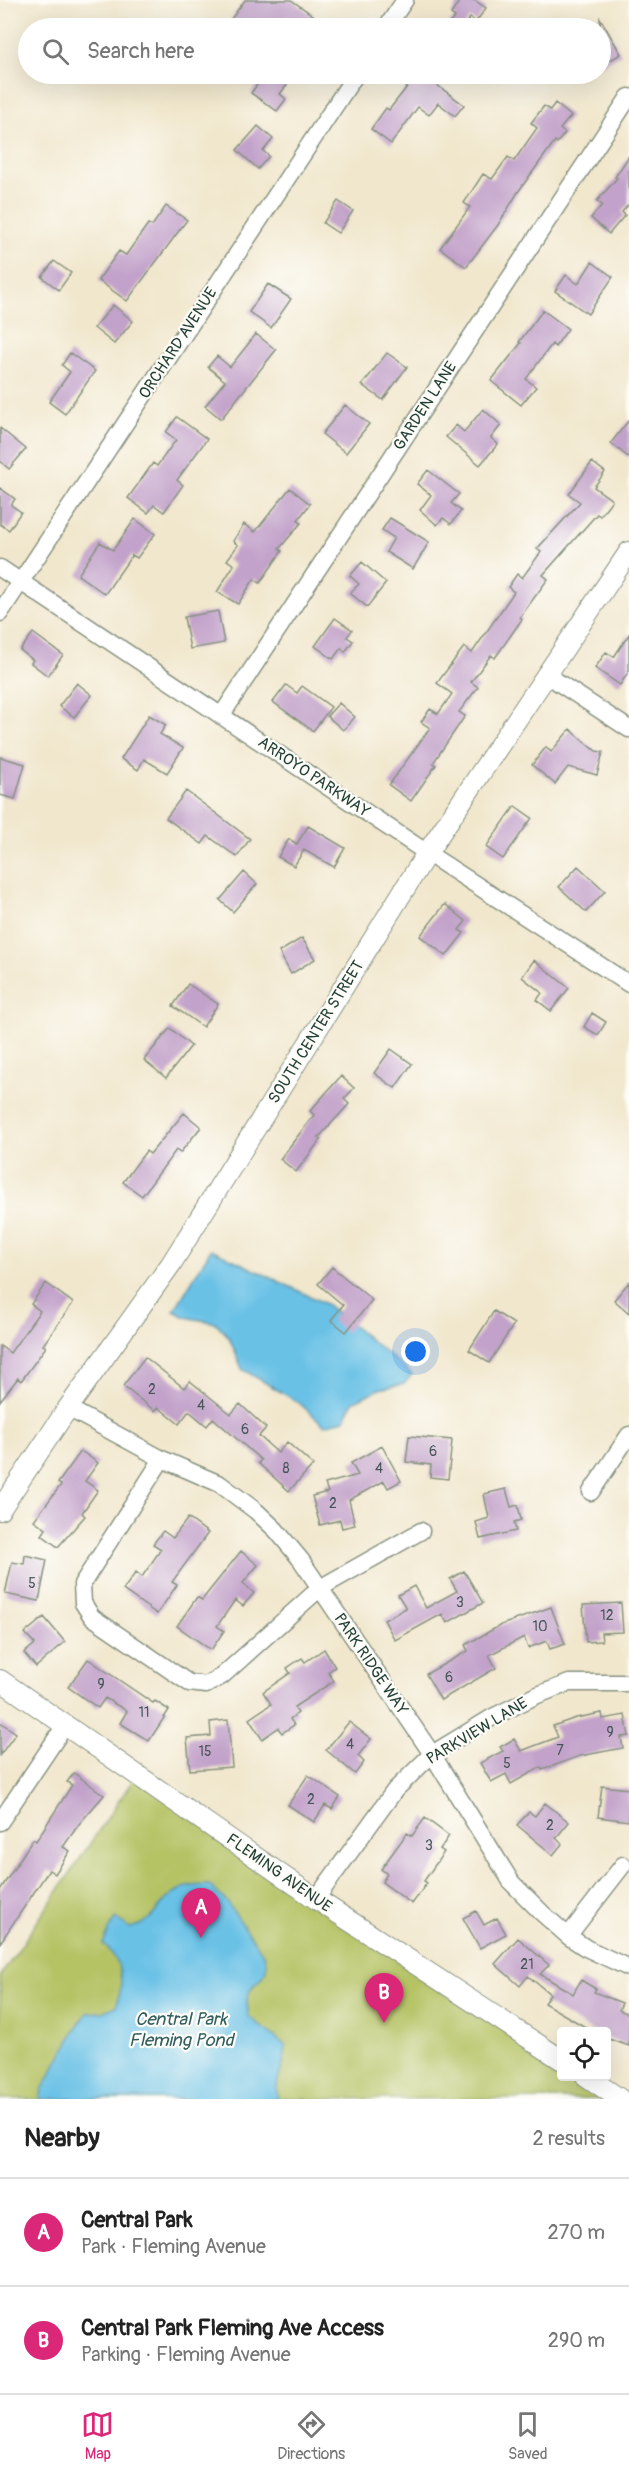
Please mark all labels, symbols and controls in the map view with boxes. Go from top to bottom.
search box [18,18,611,84]
icon: search [39,35,72,68]
text: Search here [87,37,194,65]
street label: ORCHARD AVENUE [135,284,221,402]
street label: GARDEN LANE [389,358,461,454]
street label: ARROYO PARKWAY [254,732,374,822]
street label: SOUTH CENTER STREET [264,957,368,1107]
your location [401,1337,430,1366]
house number: 2 [148,1381,156,1398]
house number: 4 [197,1397,205,1414]
house number: 6 [241,1421,249,1438]
house number: 6 [429,1443,437,1460]
house number: 8 [282,1460,290,1477]
house number: 4 [375,1460,383,1477]
house number: 2 [329,1495,337,1512]
house number: 5 [28,1575,36,1592]
house number: 3 [456,1594,464,1611]
house number: 12 [600,1607,614,1624]
street label: PARK RIDGE WAY [330,1609,412,1719]
house number: 10 [532,1618,548,1635]
house number: 6 [445,1669,453,1686]
house number: 9 [97,1676,105,1693]
street label: PARKVIEW LANE [423,1693,531,1769]
house number: 11 [139,1704,149,1721]
house number: 9 [606,1724,614,1741]
house number: 4 [346,1736,354,1753]
house number: 7 [556,1742,564,1759]
house number: 15 [198,1743,212,1760]
house number: 5 [503,1755,511,1772]
house number: 2 [307,1791,315,1808]
house number: 2 [546,1817,554,1834]
street label: FLEMING AVENUE [222,1829,336,1917]
house number: 3 [425,1837,433,1854]
pin: A [182,1888,220,1938]
house number: 21 [520,1956,534,1973]
pin: B [364,1974,404,2023]
water label: Central Park Fleming Pond [129,2008,235,2052]
map controls [557,2027,611,2081]
button: locate [557,2027,611,2081]
text: Nearby [24,2122,100,2154]
text: 2 results [533,2126,605,2151]
text: Central Park [81,2206,193,2234]
text: A [37,2220,50,2245]
text: 270 m [547,2220,605,2245]
text: Park · Fleming Avenue [81,2234,266,2259]
text: Central Park Fleming Ave Access [81,2314,384,2342]
text: B [38,2328,49,2353]
text: 290 m [548,2328,605,2353]
text: Parking · Fleming Avenue [81,2342,291,2367]
tab: Map [81,2408,114,2464]
tab: Directions [277,2408,345,2464]
tab: Saved [508,2408,548,2464]

